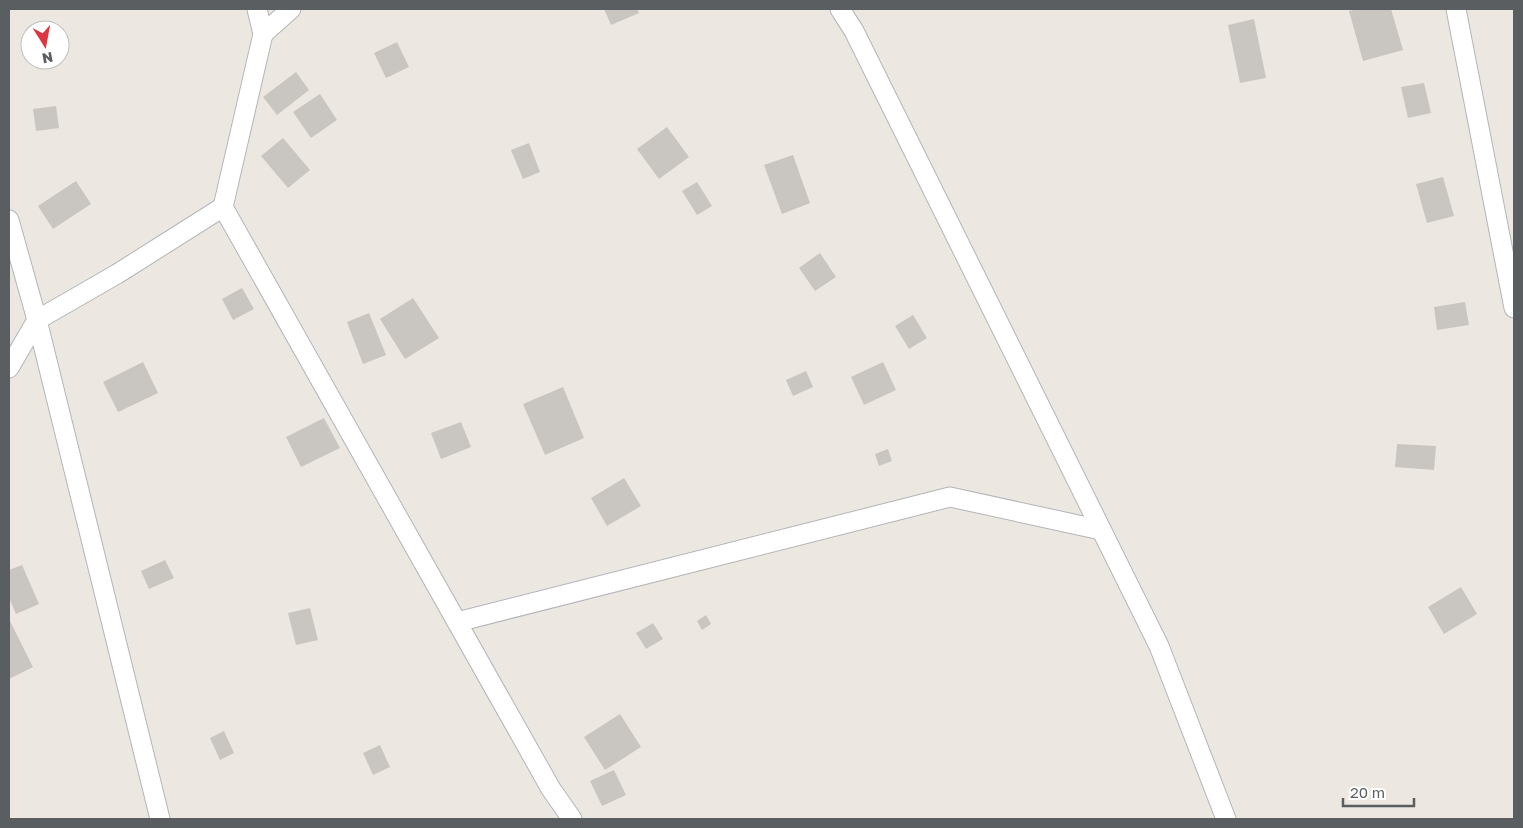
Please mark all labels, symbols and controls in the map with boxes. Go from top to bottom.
north arrow [20,20,70,70]
text: N [41,49,54,68]
scale bar [1343,776,1414,808]
text: 20 m [1350,783,1385,801]

